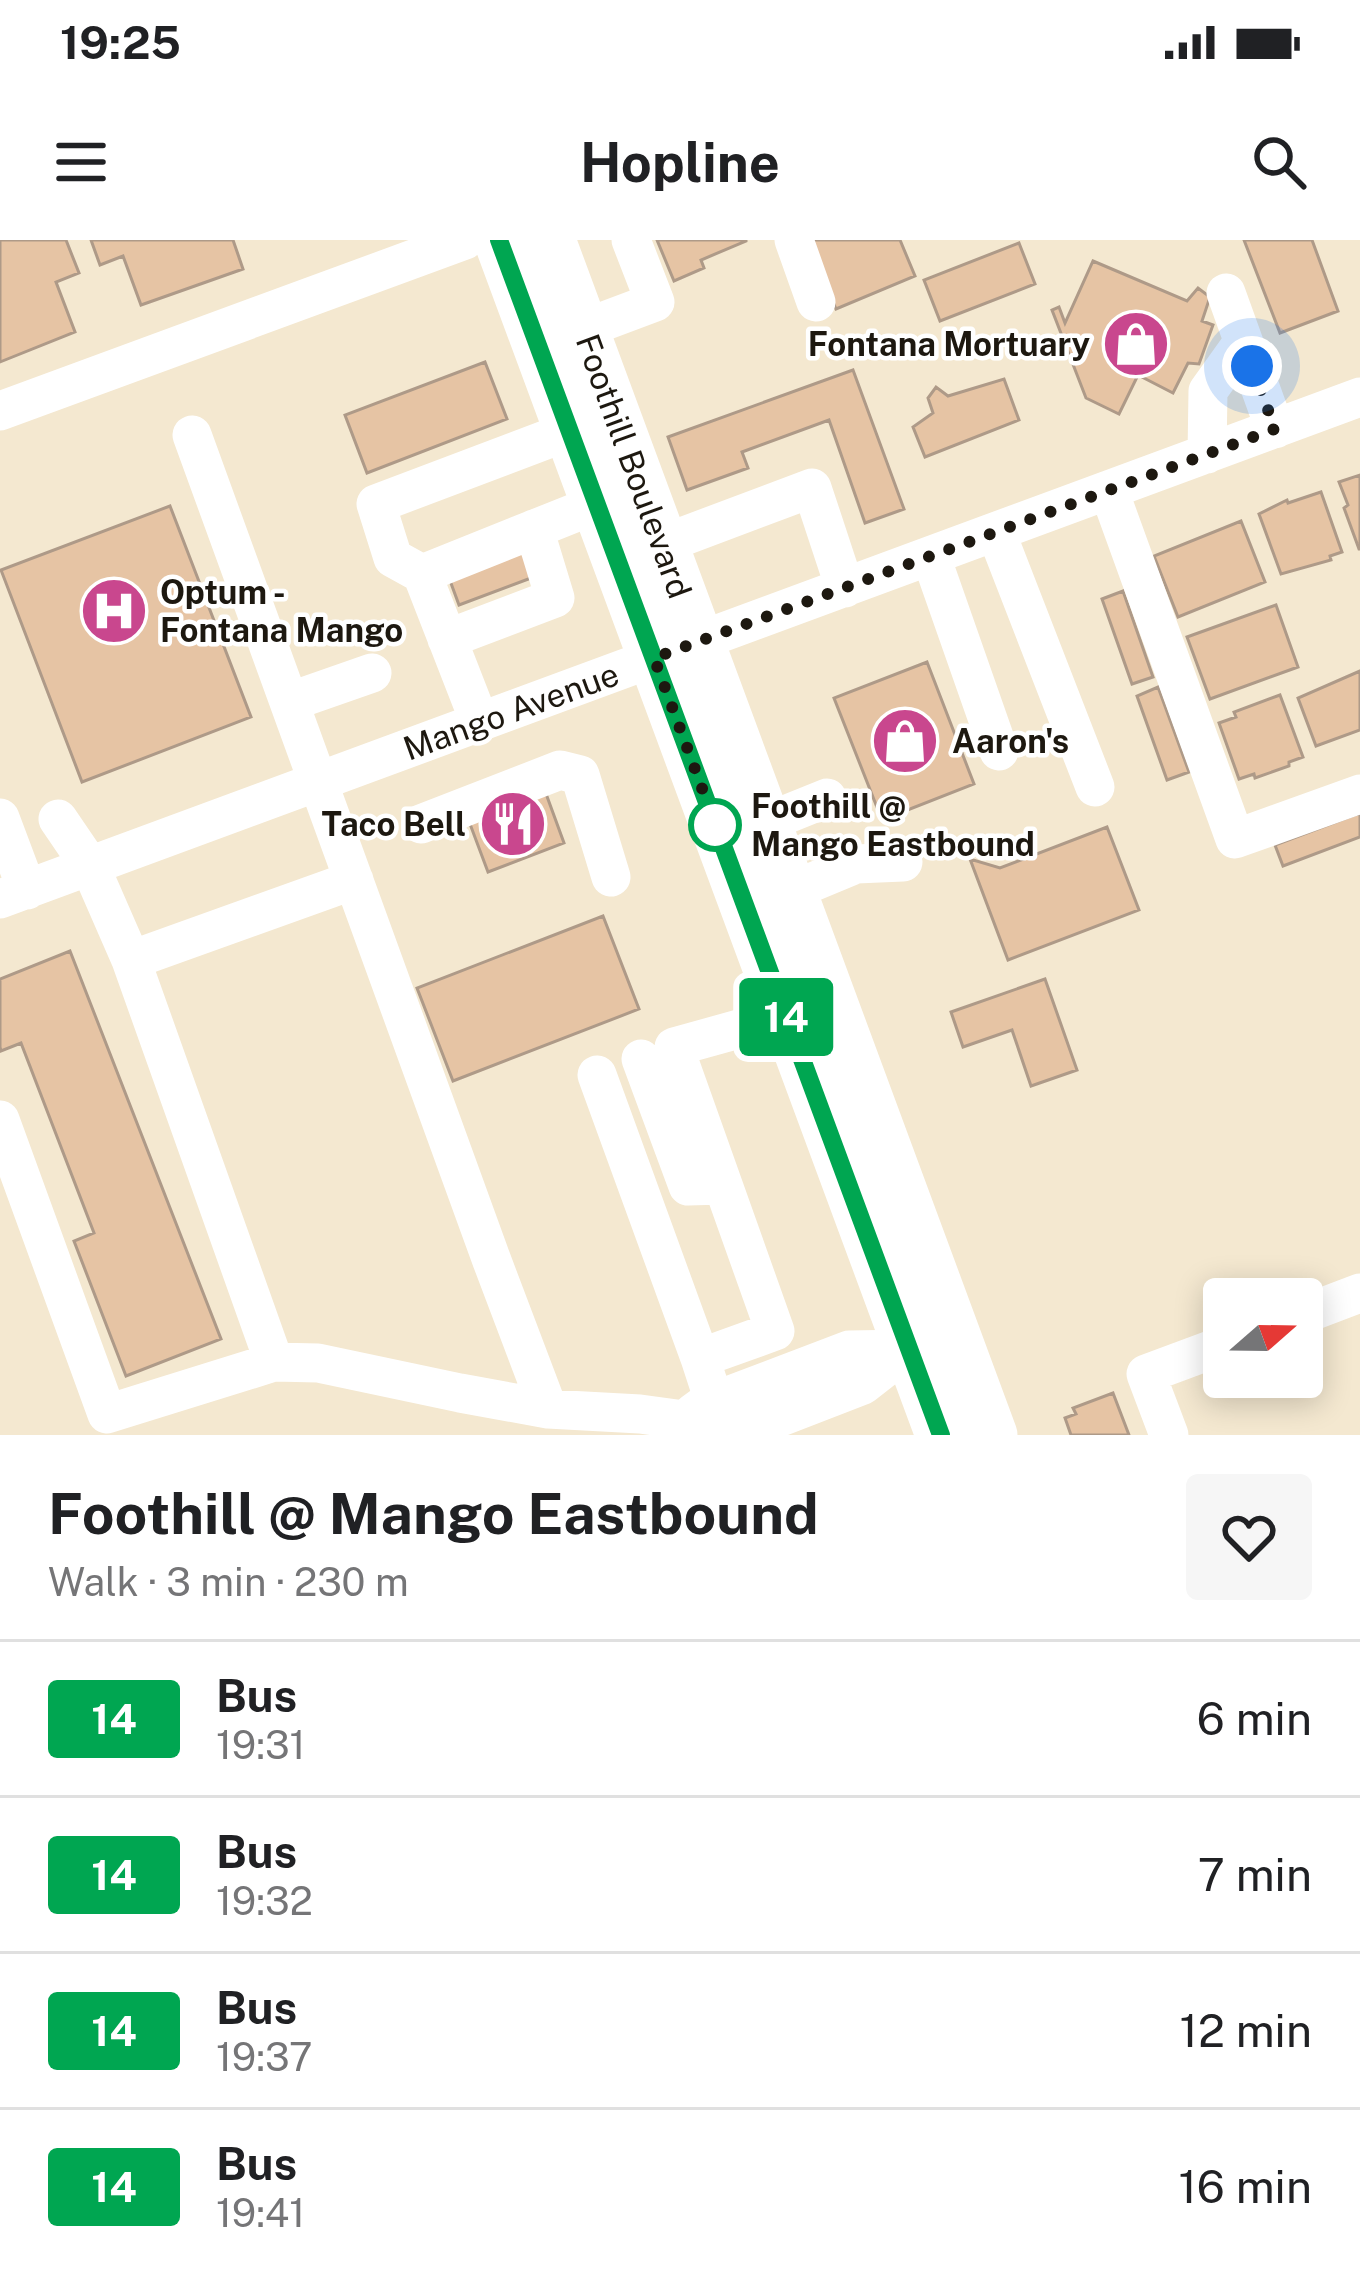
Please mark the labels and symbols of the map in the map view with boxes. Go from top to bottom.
shop icon: Fontana Mortuary [1101,309,1171,379]
place label: Fontana Mortuary [808,325,1090,363]
street label: Foothill Boulevard [569,329,699,603]
your location [1222,336,1282,396]
place label: Optum - Fontana Mango [160,573,403,649]
hospital icon: Optum - Fontana Mango [79,576,149,646]
street label: Mango Avenue [398,654,624,768]
shop icon: Aaron's [870,706,940,776]
place label: Aaron's [952,722,1069,760]
place label: Foothill @ Mango Eastbound [751,787,1035,863]
restaurant icon: Taco Bell [478,789,548,859]
marker: Foothill @ Mango Eastbound [690,800,740,850]
place label: Taco Bell [322,805,466,843]
line badge: 14 [732,978,840,1056]
north arrow [1203,1278,1323,1398]

